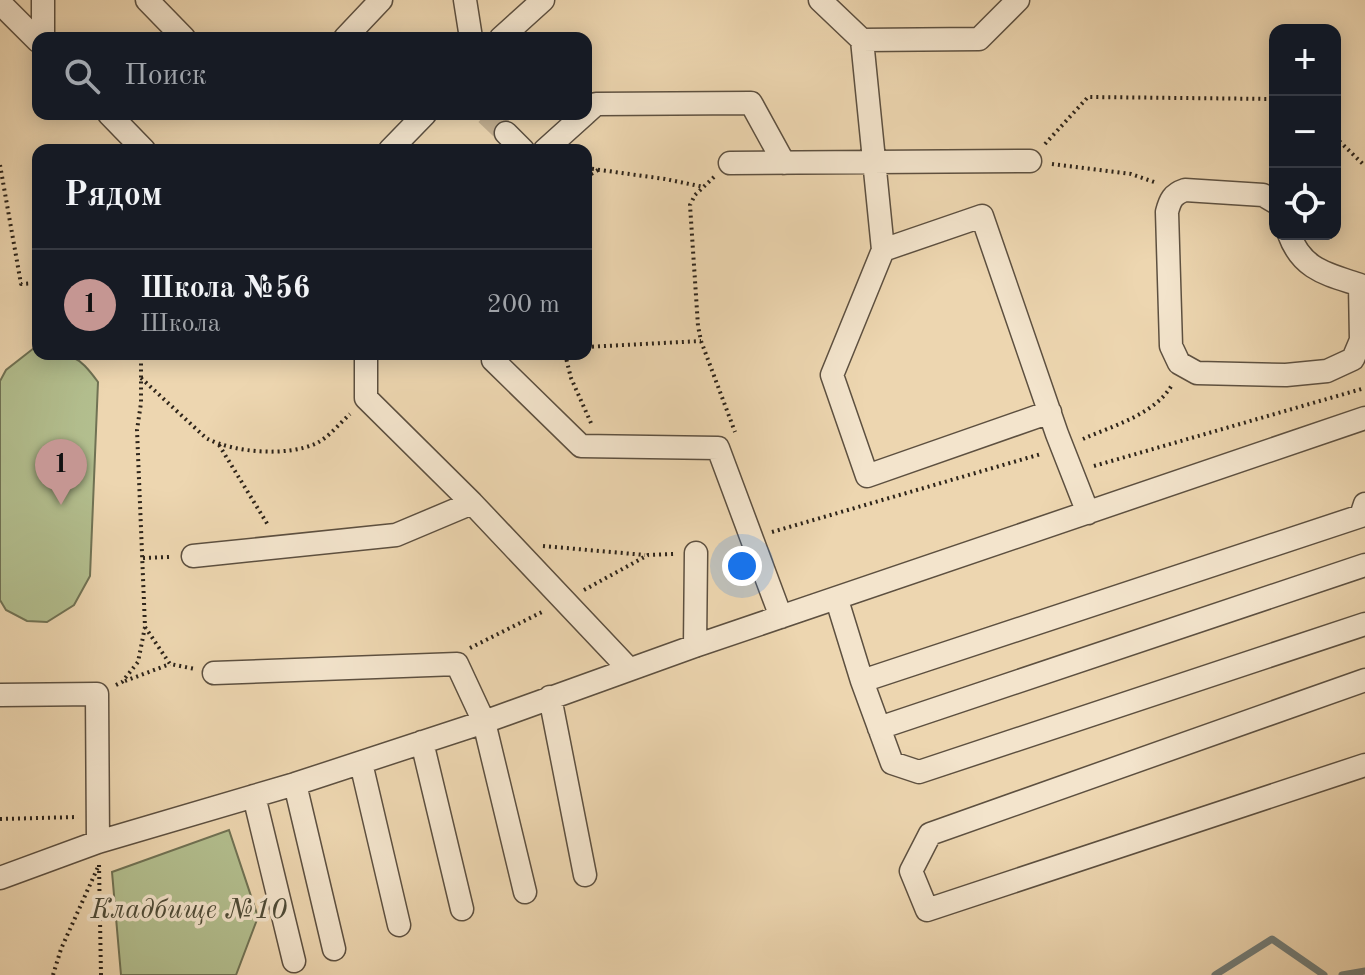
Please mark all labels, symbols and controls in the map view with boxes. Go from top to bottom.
map controls [1269,24,1341,240]
button: + [1269,24,1341,96]
search box [32,32,592,120]
icon: search [60,54,104,98]
text: Поиск [124,61,207,91]
button: − [1269,96,1341,168]
button: locate [1269,168,1341,240]
text: Рядом [64,179,163,213]
text: Школа №56 [140,274,310,304]
text: 1 [82,292,98,318]
text: 200 m [487,292,560,318]
text: Школа [140,311,221,337]
pin: 1 [35,439,87,505]
your location [722,546,762,586]
park label: Кладбище №10 [90,897,287,925]

